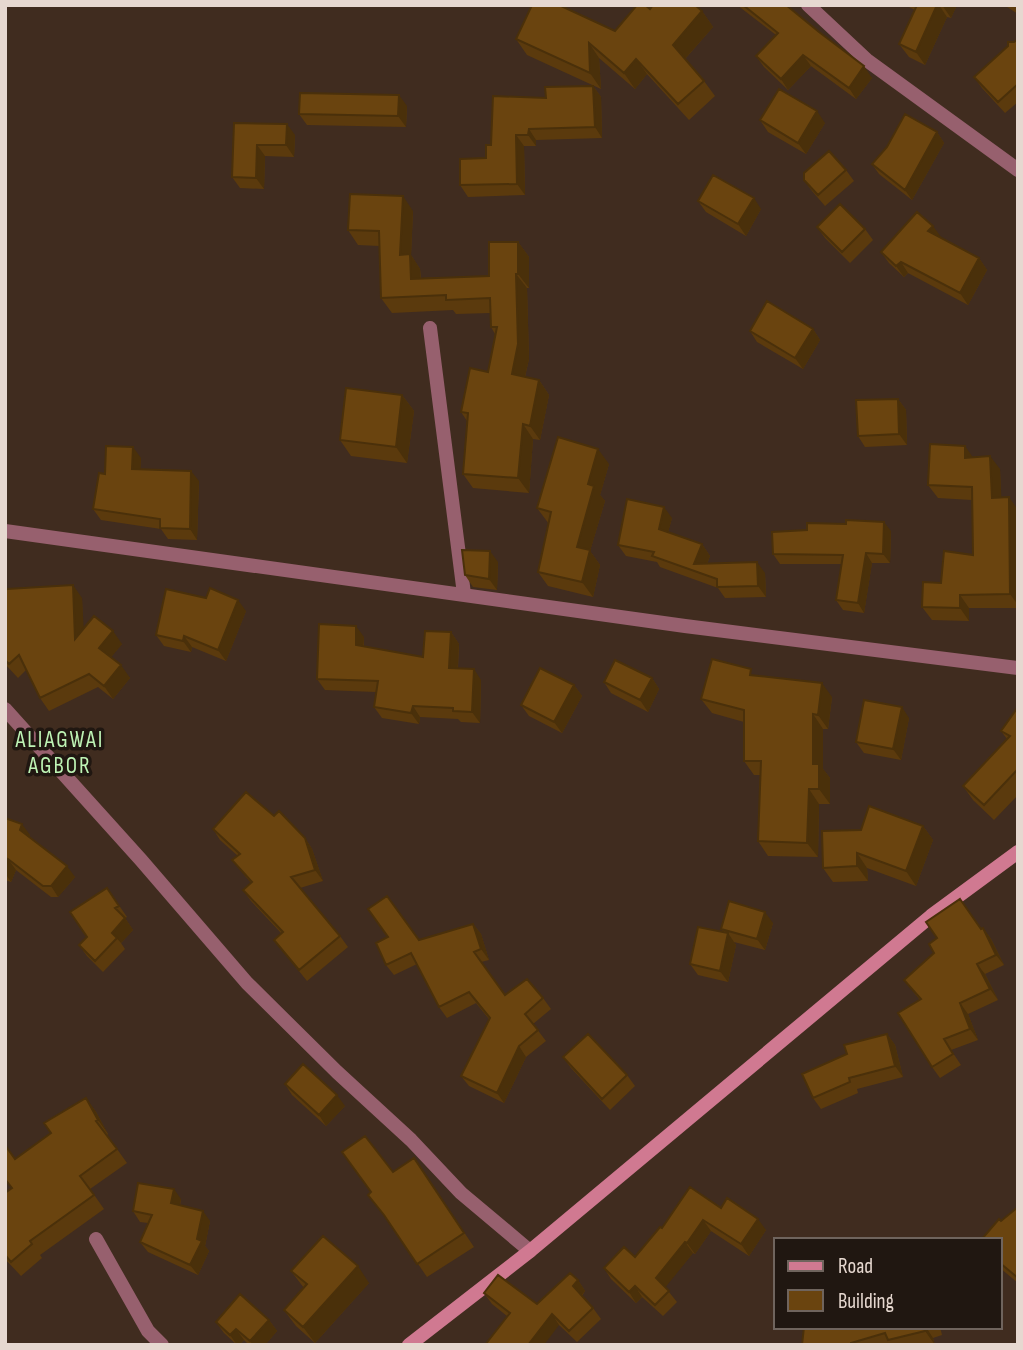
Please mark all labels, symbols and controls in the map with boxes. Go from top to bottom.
district label: ALIAGWAI AGBOR [15,726,104,780]
legend [774,1238,1002,1329]
text: Road [838,1254,873,1279]
text: Building [838,1289,894,1314]

